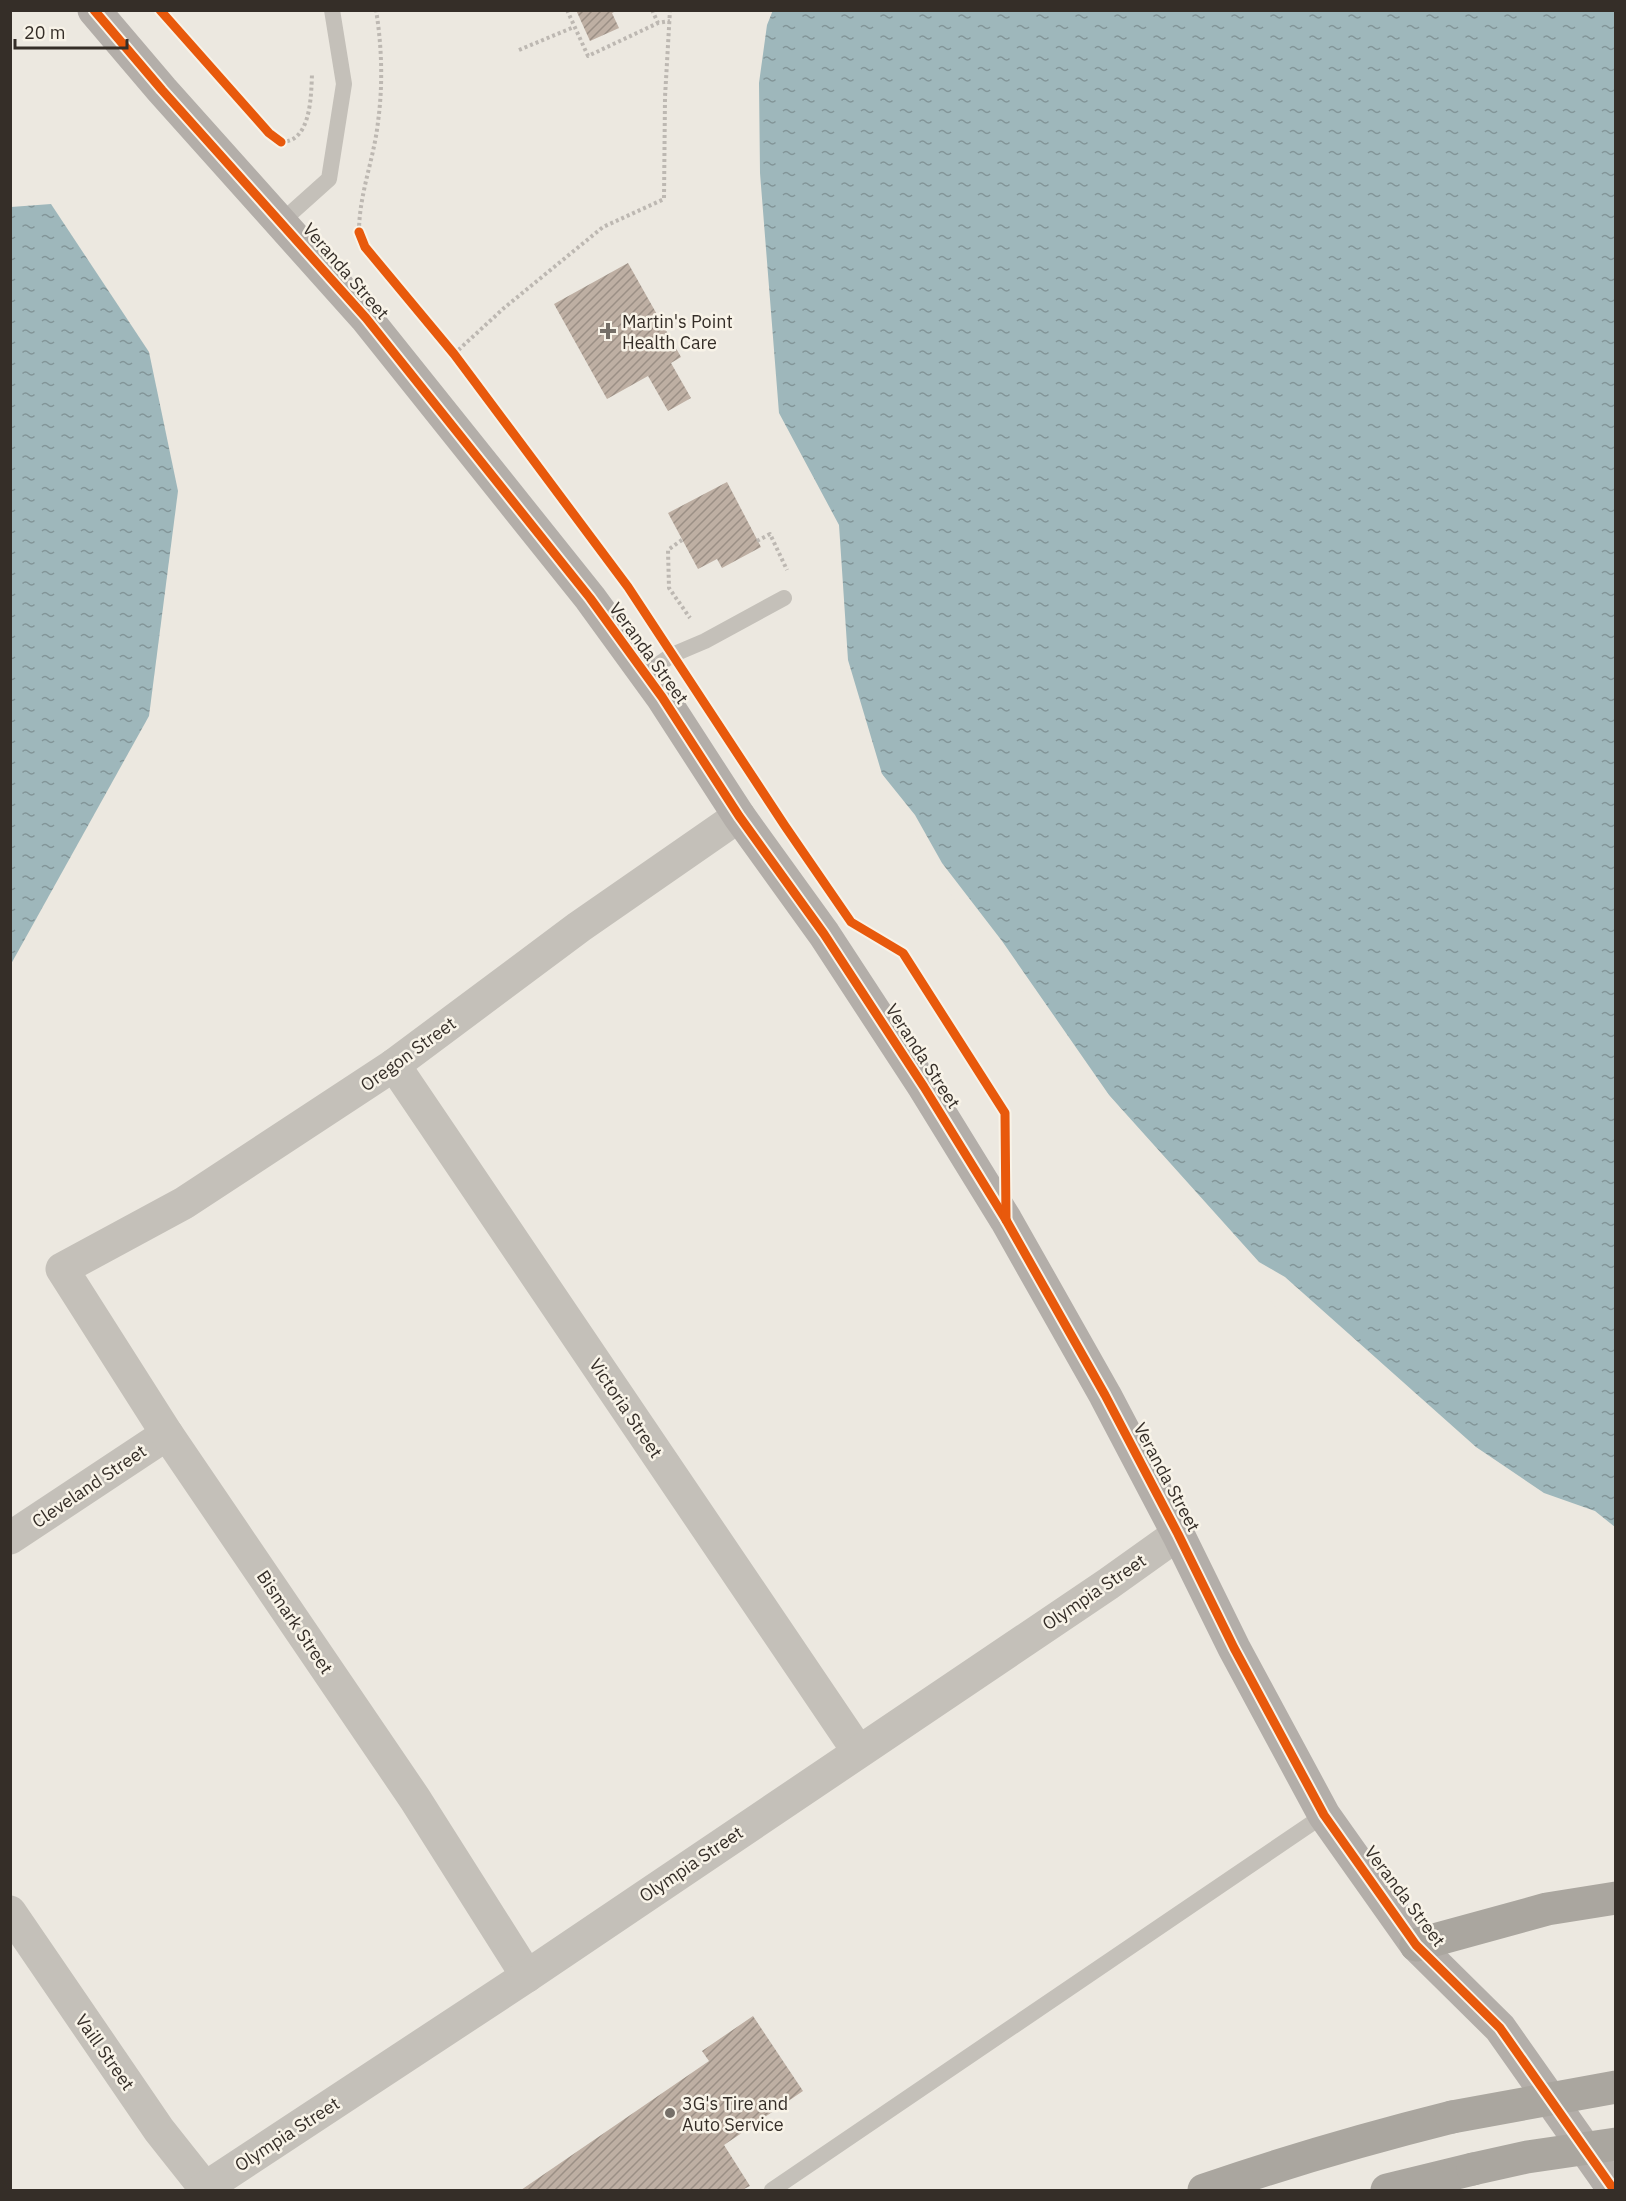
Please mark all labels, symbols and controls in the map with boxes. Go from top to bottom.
scale bar [15,12,128,50]
text: 20 m [24,21,66,44]
street label: Veranda Street [298,218,394,324]
place label: Martin's Point Health Care [622,310,733,354]
marker: Martin's Point Health Care [599,322,617,340]
street label: Veranda Street [604,598,694,708]
street label: Veranda Street [881,999,965,1113]
street label: Oregon Street [356,1012,460,1096]
street label: Victoria Street [584,1354,668,1462]
street label: Veranda Street [1129,1418,1205,1536]
street label: Cleveland Street [27,1439,151,1533]
street label: Olympia Street [1038,1549,1150,1635]
street label: Bismark Street [252,1566,338,1678]
street label: Olympia Street [635,1821,747,1907]
street label: Veranda Street [1360,1841,1450,1951]
street label: Vaill Street [70,2009,140,2095]
street label: Olympia Street [230,2092,344,2176]
place label: 3G's Tire and Auto Service [682,2092,788,2136]
marker: 3G's Tire and Auto Service [663,2106,677,2120]

